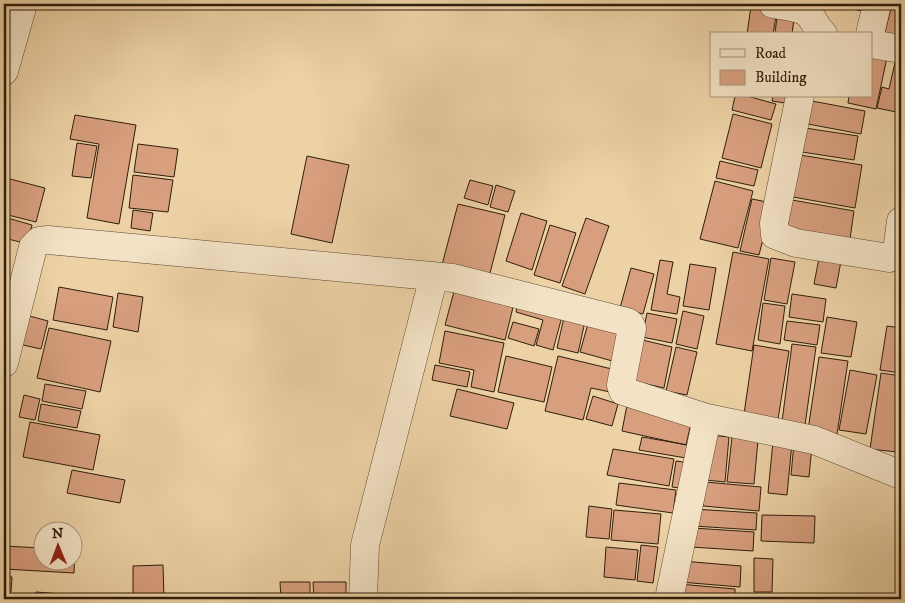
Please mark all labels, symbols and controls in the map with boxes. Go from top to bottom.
legend [710,32,872,98]
text: Road [755,44,787,63]
text: Building [755,68,807,87]
north arrow [32,520,82,570]
text: N [52,525,64,543]

